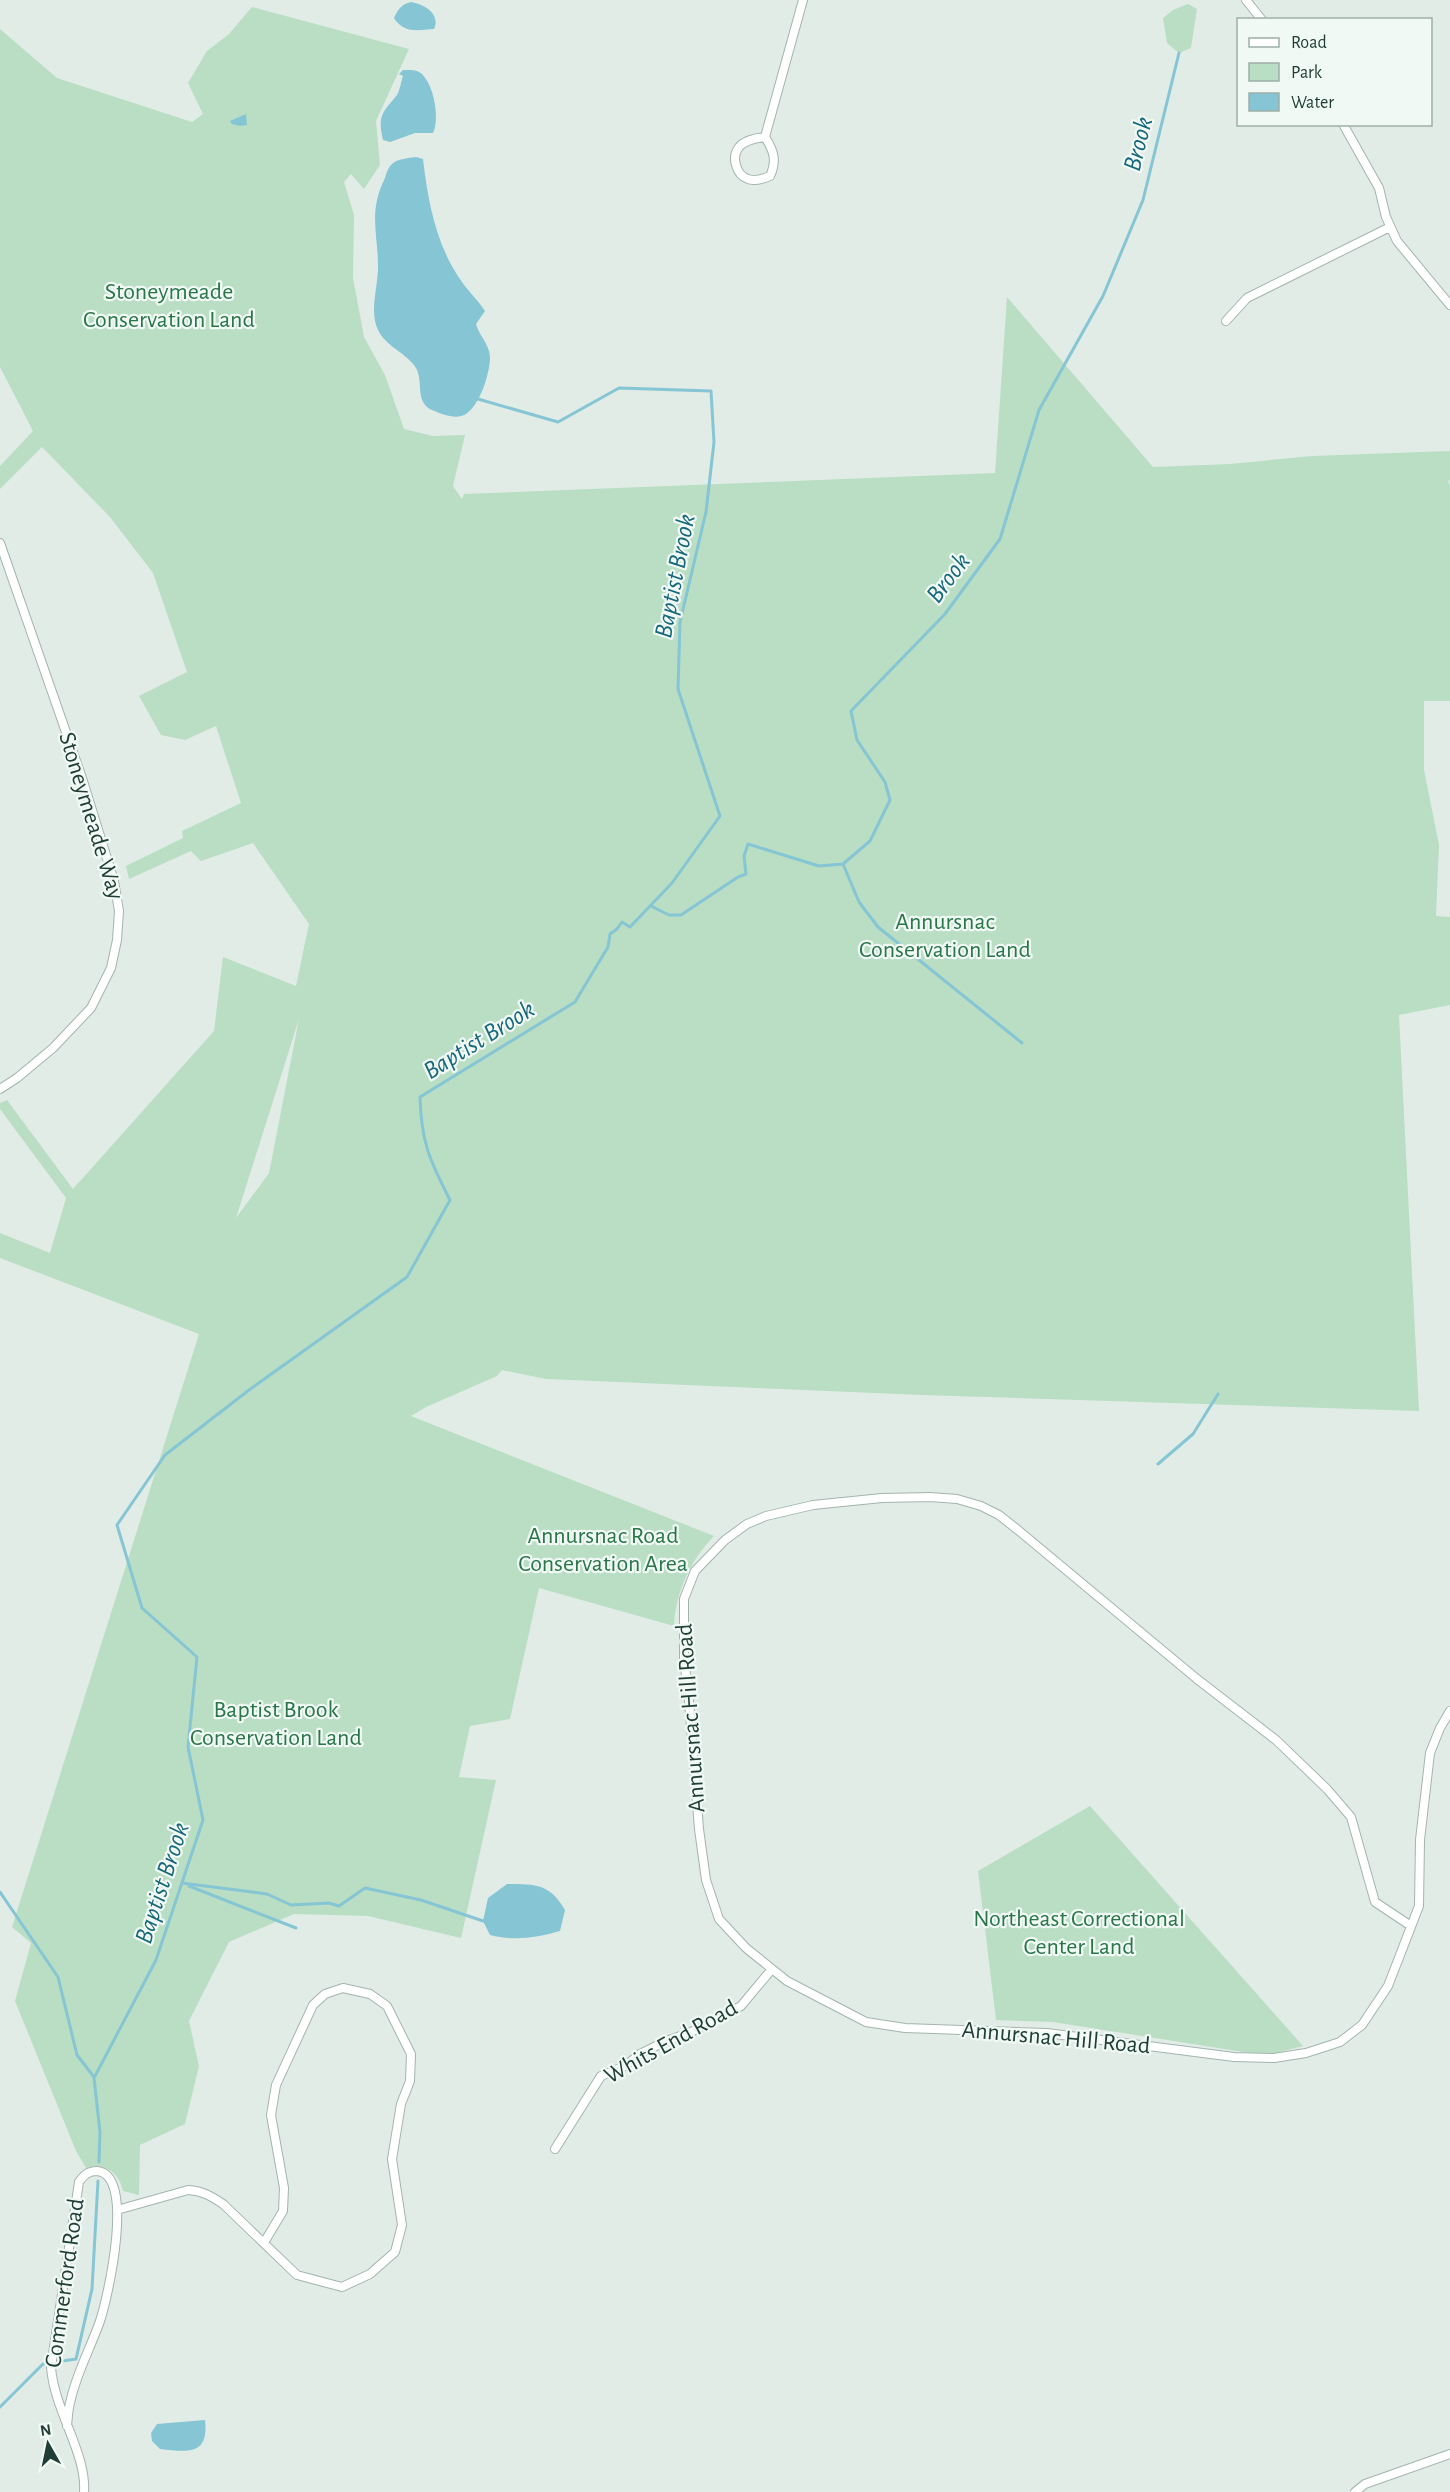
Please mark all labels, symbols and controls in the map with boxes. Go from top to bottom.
legend [1237,18,1432,126]
text: Road [1291,34,1327,52]
text: Park [1291,64,1323,82]
text: Water [1291,94,1334,112]
water label: Brook [1119,114,1157,174]
park label: Stoneymeade Conservation Land [83,280,255,332]
water label: Baptist Brook [650,512,700,640]
water label: Brook [921,548,975,608]
street label: Stoneymeade Way [54,729,128,903]
park label: Annursnac Conservation Land [859,910,1031,962]
water label: Baptist Brook [419,996,539,1084]
park label: Annursnac Road Conservation Area [518,1524,688,1576]
street label: Annursnac Hill Road [672,1623,710,1813]
park label: Baptist Brook Conservation Land [190,1698,362,1750]
water label: Baptist Brook [130,1819,194,1947]
park label: Northeast Correctional Center Land [973,1907,1185,1959]
street label: Whits End Road [601,1996,741,2088]
street label: Annursnac Hill Road [961,2018,1151,2058]
street label: Commerford Road [41,2197,89,2369]
north arrow [18,2414,78,2474]
text: N [39,2421,53,2439]

